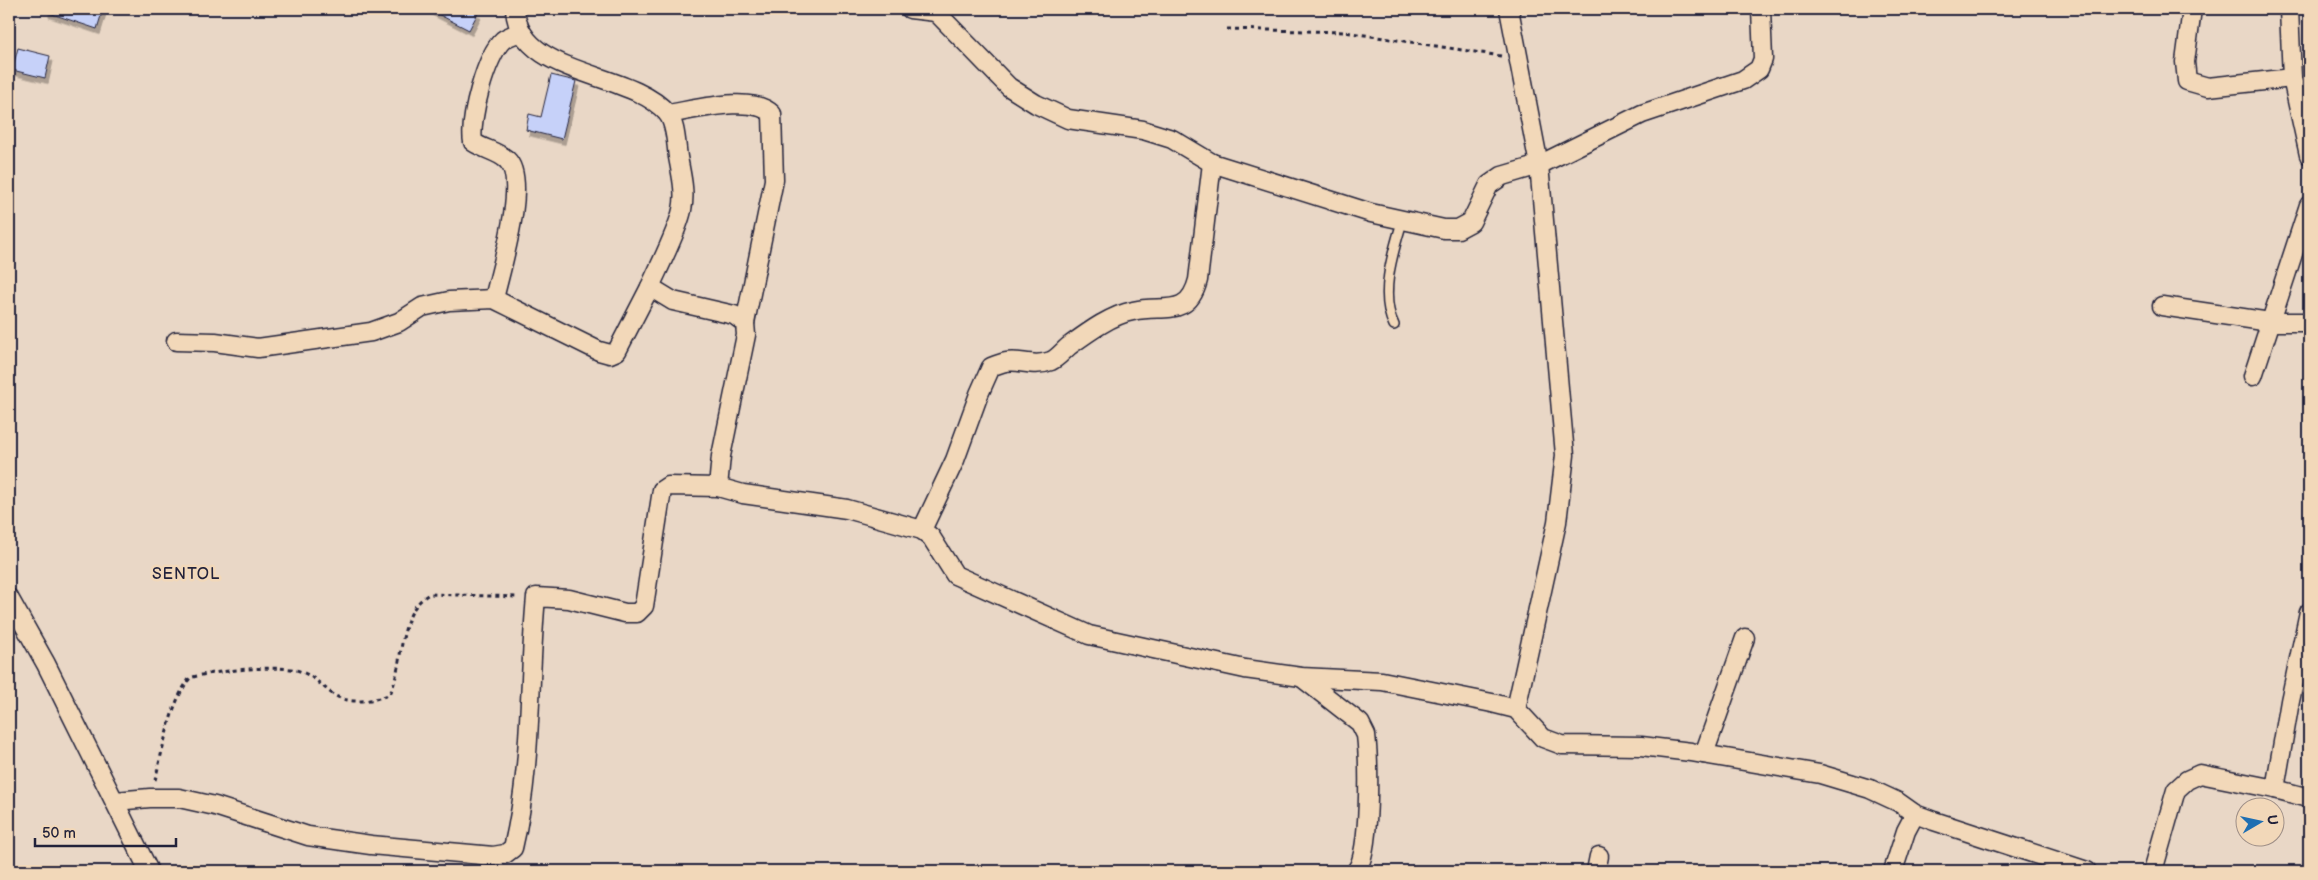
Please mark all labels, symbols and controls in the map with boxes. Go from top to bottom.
district label: SENTOL [152,565,220,584]
north arrow [2236,798,2286,848]
text: U [2263,814,2282,826]
scale bar [35,815,176,847]
text: 50 m [42,824,76,843]

